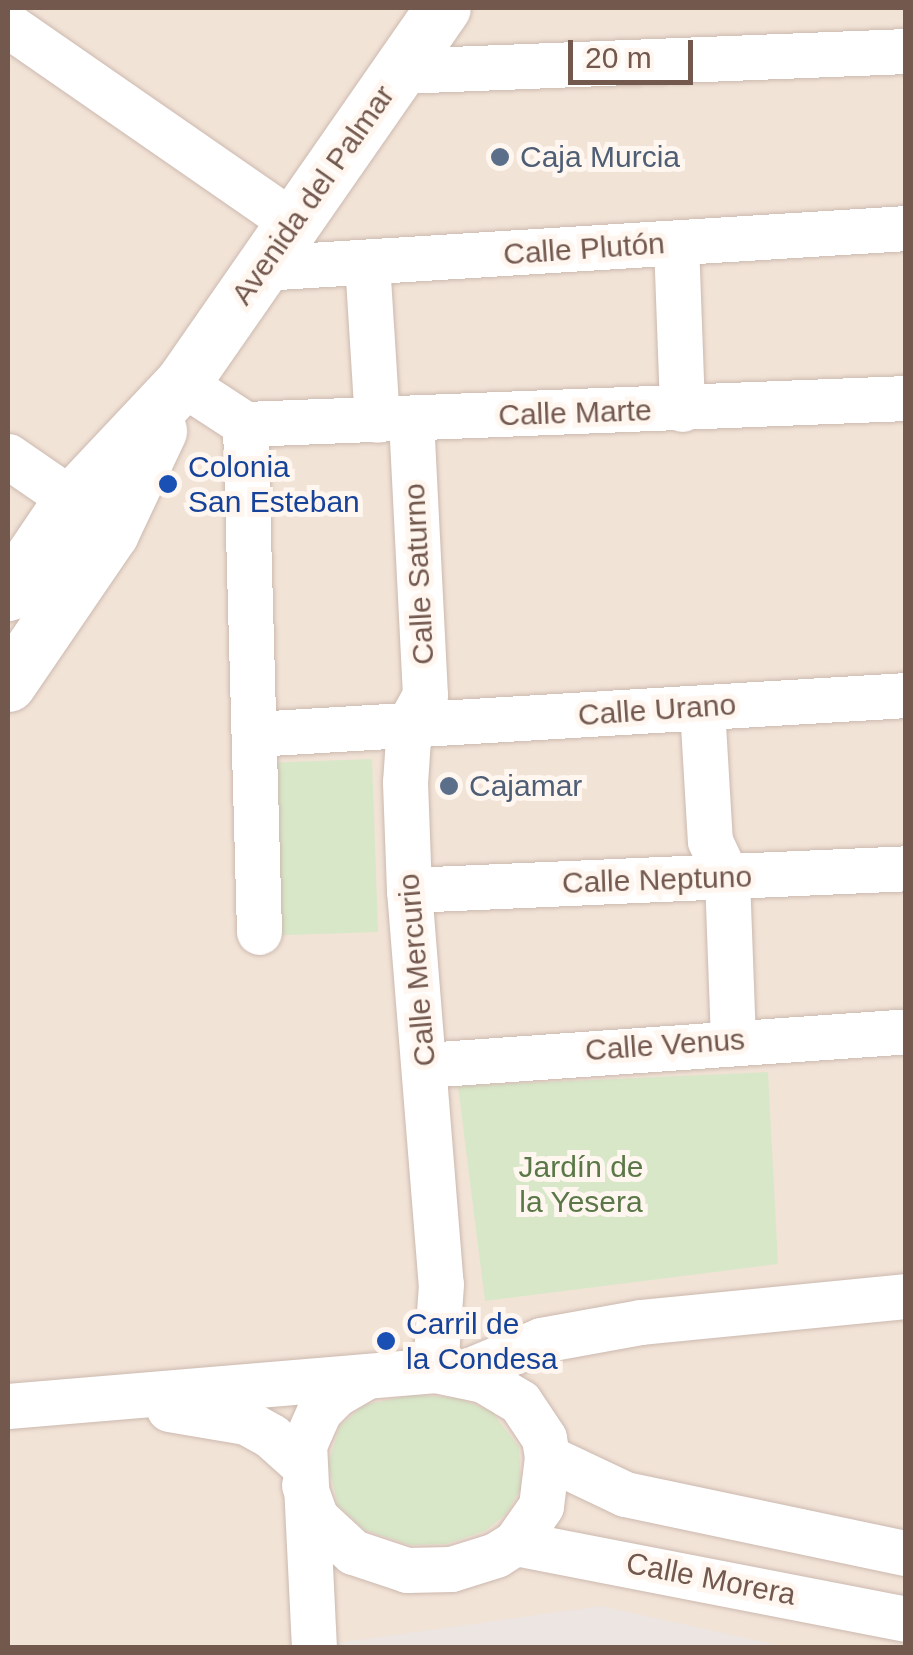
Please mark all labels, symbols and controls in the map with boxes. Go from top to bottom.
scale bar [573,20,698,82]
text: 20 m [585,41,652,74]
street label: Avenida del Palmar [224,78,402,312]
place label: Caja Murcia [520,139,680,175]
marker: Caja Murcia [489,146,511,168]
street label: Calle Plutón [502,225,666,273]
street label: Calle Marte [498,392,652,434]
place label: Colonia San Esteban [188,449,360,520]
marker: Colonia San Esteban [157,473,179,495]
street label: Calle Saturno [396,482,442,666]
street label: Calle Urano [577,687,737,733]
place label: Cajamar [469,768,582,804]
marker: Cajamar [438,775,460,797]
street label: Calle Neptuno [561,859,753,901]
street label: Calle Mercurio [391,872,443,1068]
street label: Calle Venus [584,1021,746,1069]
park label: Jardín de la Yesera [518,1149,644,1220]
place label: Carril de la Condesa [406,1306,558,1376]
marker: Carril de la Condesa [375,1330,397,1352]
street label: Calle Morera [623,1545,799,1613]

